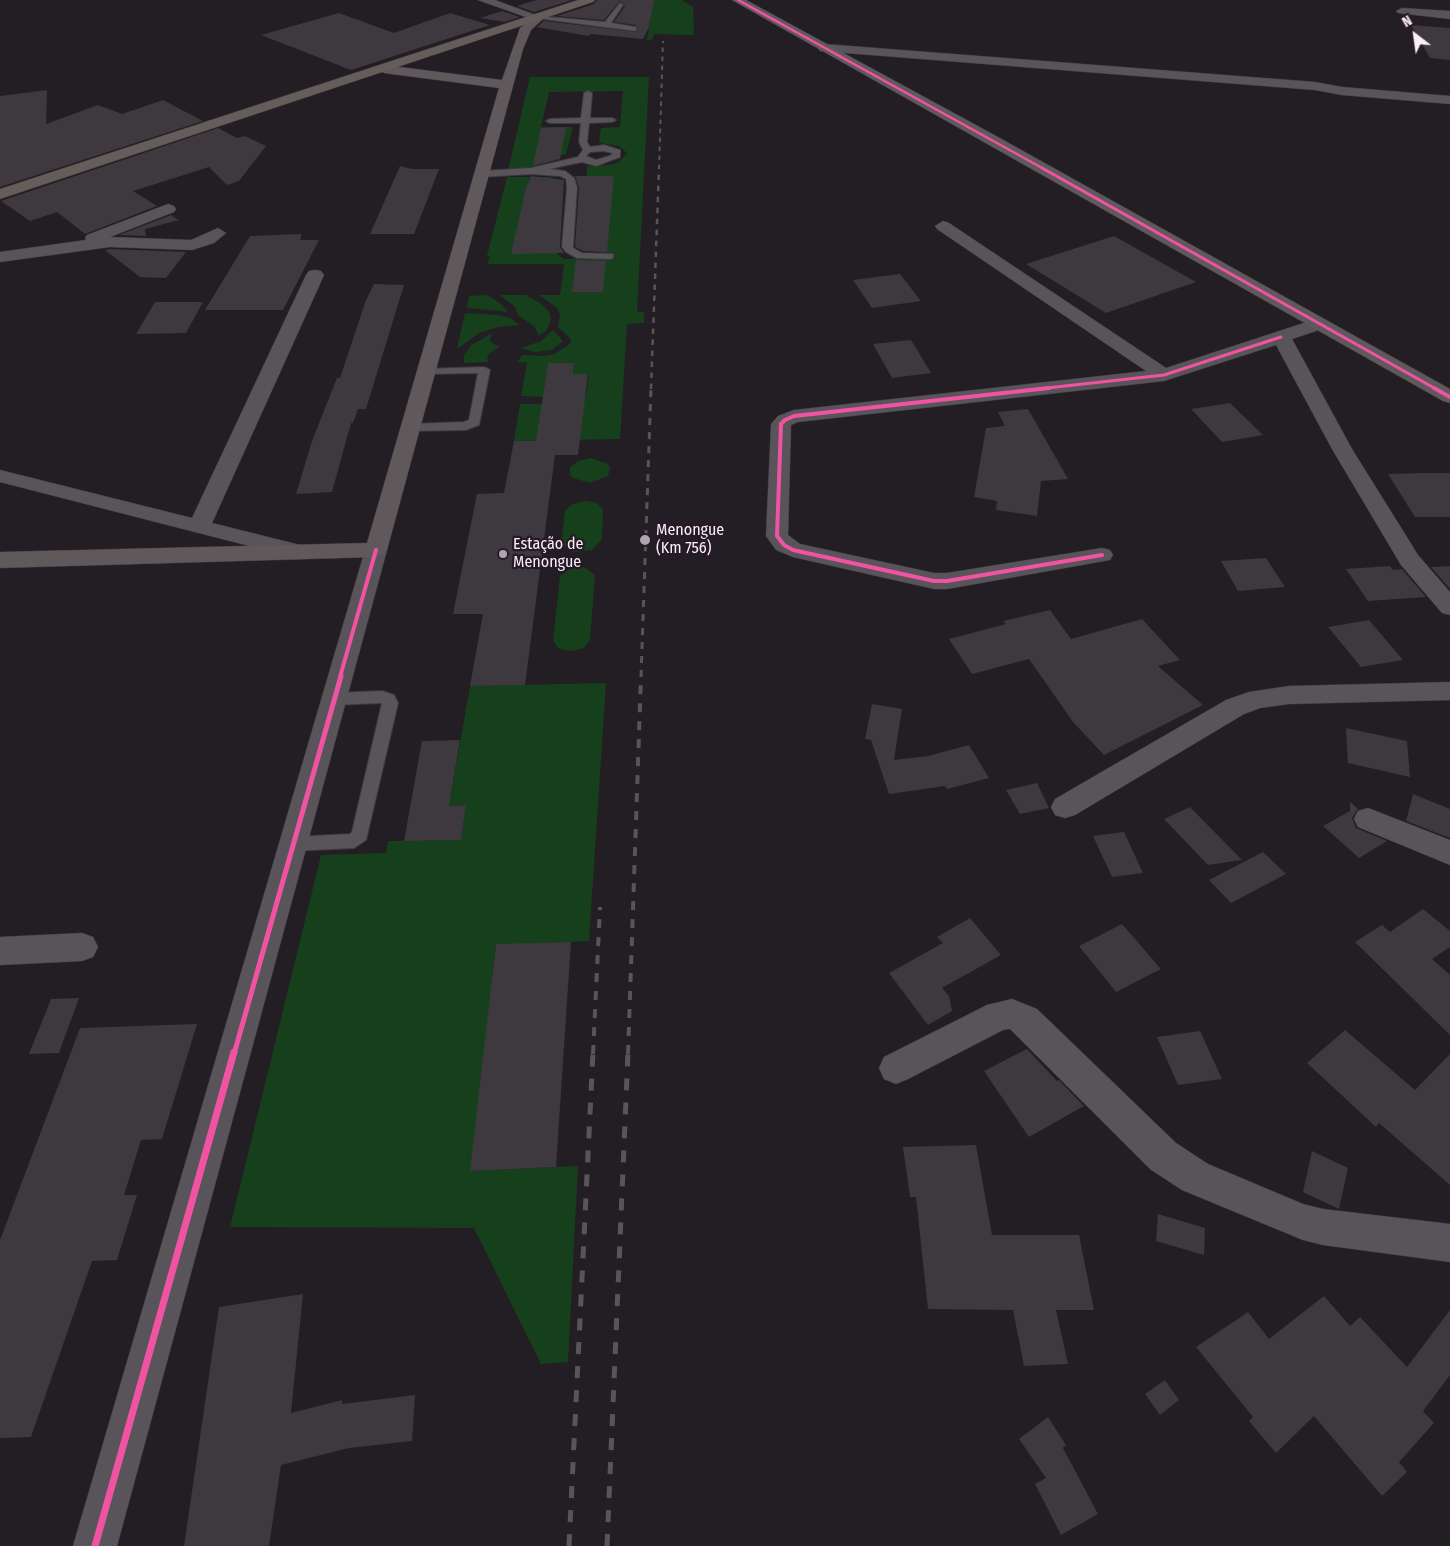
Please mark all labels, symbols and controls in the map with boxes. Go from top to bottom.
north arrow [1390,10,1440,60]
text: N [1399,12,1415,31]
place label: Menongue (Km 756) [656,521,724,559]
marker: Menongue (Km 756) [638,533,652,547]
place label: Estação de Menongue [513,535,583,573]
marker: Estação de Menongue [497,548,509,560]

